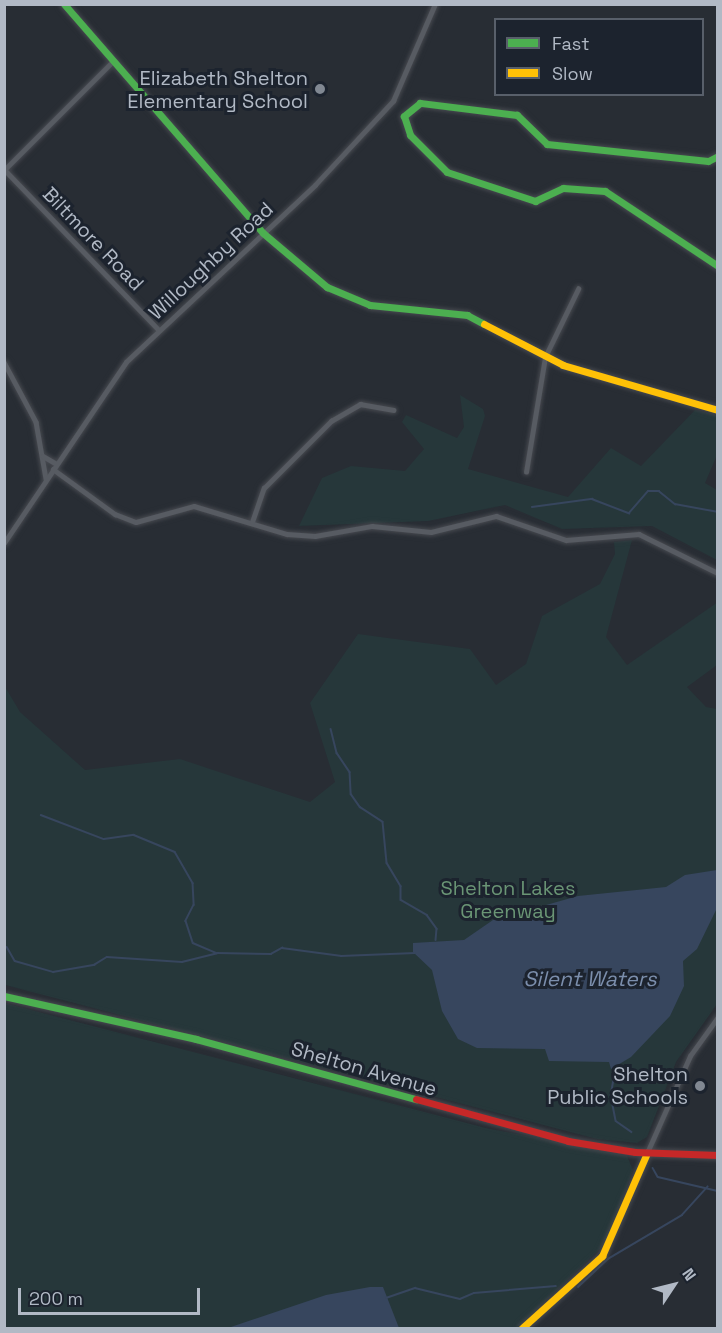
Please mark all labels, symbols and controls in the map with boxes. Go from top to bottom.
legend [494,18,704,96]
text: Fast [552,32,589,55]
text: Slow [552,62,593,85]
place label: Elizabeth Shelton Elementary School [127,66,308,113]
marker: Elizabeth Shelton Elementary School [313,82,327,96]
street label: Biltmore Road [37,182,149,296]
street label: Willoughby Road [144,197,278,325]
park label: Shelton Lakes Greenway [441,877,575,924]
water label: Silent Waters [523,966,657,992]
street label: Shelton Avenue [288,1037,440,1101]
place label: Shelton Public Schools [547,1062,688,1109]
marker: Shelton Public Schools [693,1079,707,1093]
north arrow [644,1255,704,1315]
text: N [677,1264,701,1285]
scale bar [21,1276,202,1314]
text: 200 m [29,1287,83,1310]

